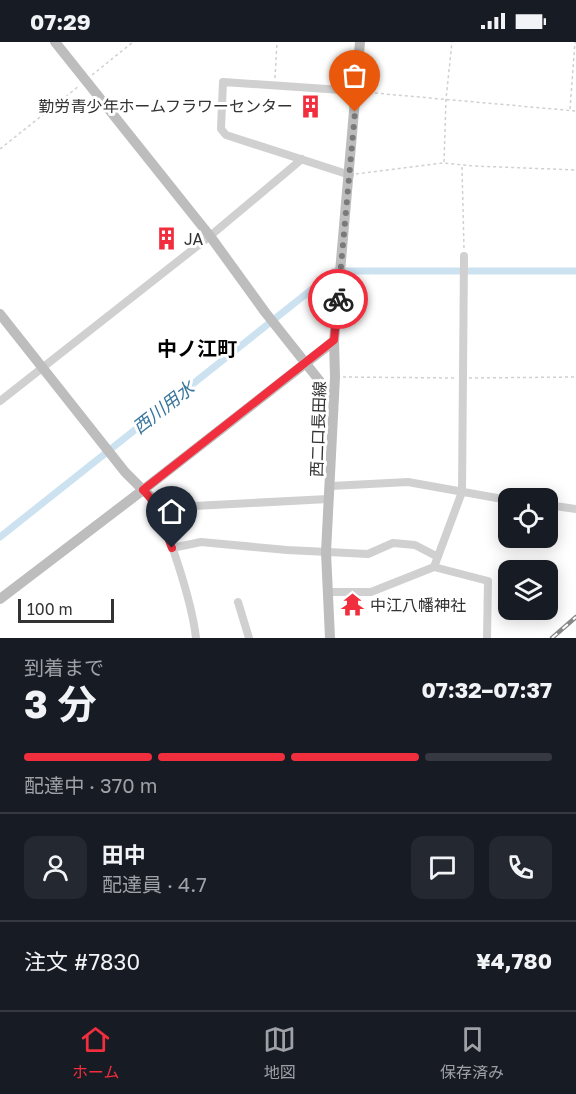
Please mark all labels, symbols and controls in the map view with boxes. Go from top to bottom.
text: 07:29 [30,8,91,35]
pin [329,50,380,112]
icon: bag [338,59,371,92]
building icon: 勤労青少年ホームフラワーセンター [298,93,324,119]
place label: 勤労青少年ホームフラワーセンター [38,96,293,116]
building icon: JA [153,226,179,252]
place label: JA [184,229,203,249]
courier [308,269,368,329]
icon: bike [322,283,355,316]
district label: 中ノ江町 [157,336,237,360]
water label: 西川用水 [128,375,200,438]
street label: 西二口長田線 [306,381,330,477]
pin [146,486,197,548]
map controls [498,488,558,620]
button: locate [498,488,558,548]
icon: home [155,495,188,528]
button: layers [498,560,558,620]
temple icon: 中江八幡神社 [339,592,365,618]
place label: 中江八幡神社 [370,595,466,615]
scale bar [18,596,114,624]
text: 100 m [27,599,73,619]
text: 到着まで [24,655,104,679]
text: 07:32–07:37 [421,676,552,703]
text: 3 分 [24,680,97,727]
text: 配達中 · 370 m [24,773,157,797]
button: person [24,836,87,899]
button: chat [411,836,474,899]
button: phone [489,836,552,899]
text: 田中 [102,841,146,868]
text: 配達員 · 4.7 [102,872,207,896]
text: ¥4,780 [476,947,552,974]
text: 注文 #7830 [24,948,140,975]
tab: ホーム [72,1023,119,1083]
tab: 地図 [263,1023,296,1083]
tab: 保存済み [440,1023,504,1083]

